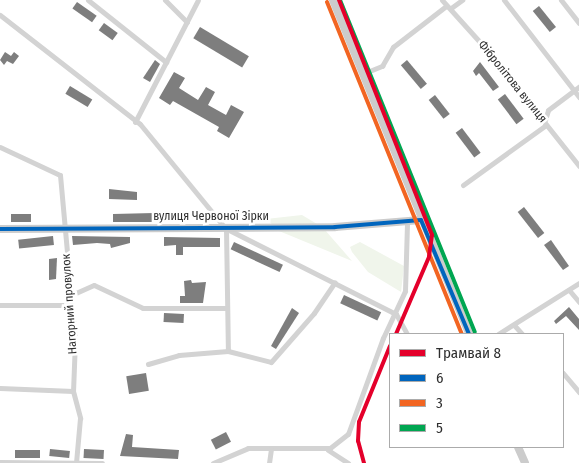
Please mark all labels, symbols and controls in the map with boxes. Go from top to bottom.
street label: Фібролітова вулиця [475,38,549,126]
street label: вулиця Червоної Зірки [153,210,269,224]
street label: Нагорний провулок [59,253,81,355]
legend [389,333,564,448]
text: Трамвай 8 [436,344,501,362]
text: 6 [436,369,443,387]
text: 3 [436,394,443,412]
text: 5 [436,419,443,437]

